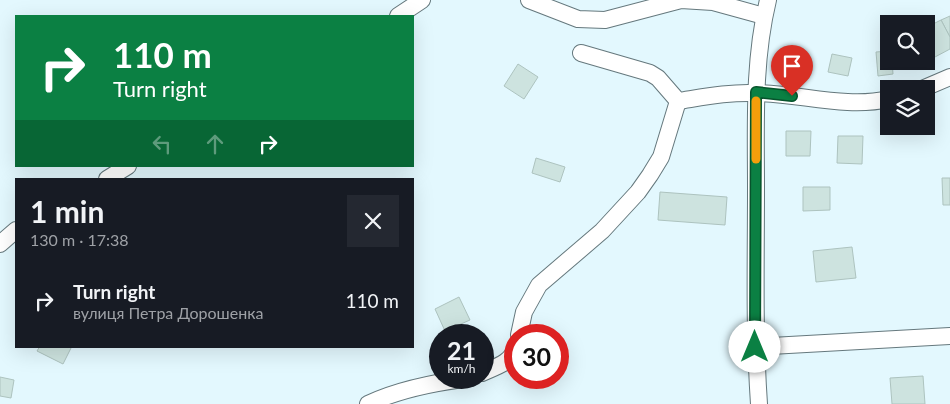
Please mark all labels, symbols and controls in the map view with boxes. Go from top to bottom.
map controls [880,15,935,135]
button: search [880,15,935,70]
text: 110 m [113,33,212,75]
icon: right [30,35,95,100]
pin [771,45,813,96]
icon: arrive [778,52,806,80]
text: Turn right [113,75,207,102]
button: layers [880,80,935,135]
icon: left [148,130,176,158]
icon: ahead [201,130,229,158]
icon: right [254,130,282,158]
text: 1 min [30,193,104,229]
button: close [347,195,399,247]
text: 130 m · 17:38 [30,230,129,249]
text: Turn right [73,280,155,303]
icon: right [30,287,58,315]
text: 110 m [345,289,399,312]
text: вулиця Петра Дорошенка [73,303,263,322]
position arrow [728,320,780,372]
speed limit sign: 30 [504,324,569,389]
text: 21 [447,335,476,365]
text: km/h [447,361,476,376]

